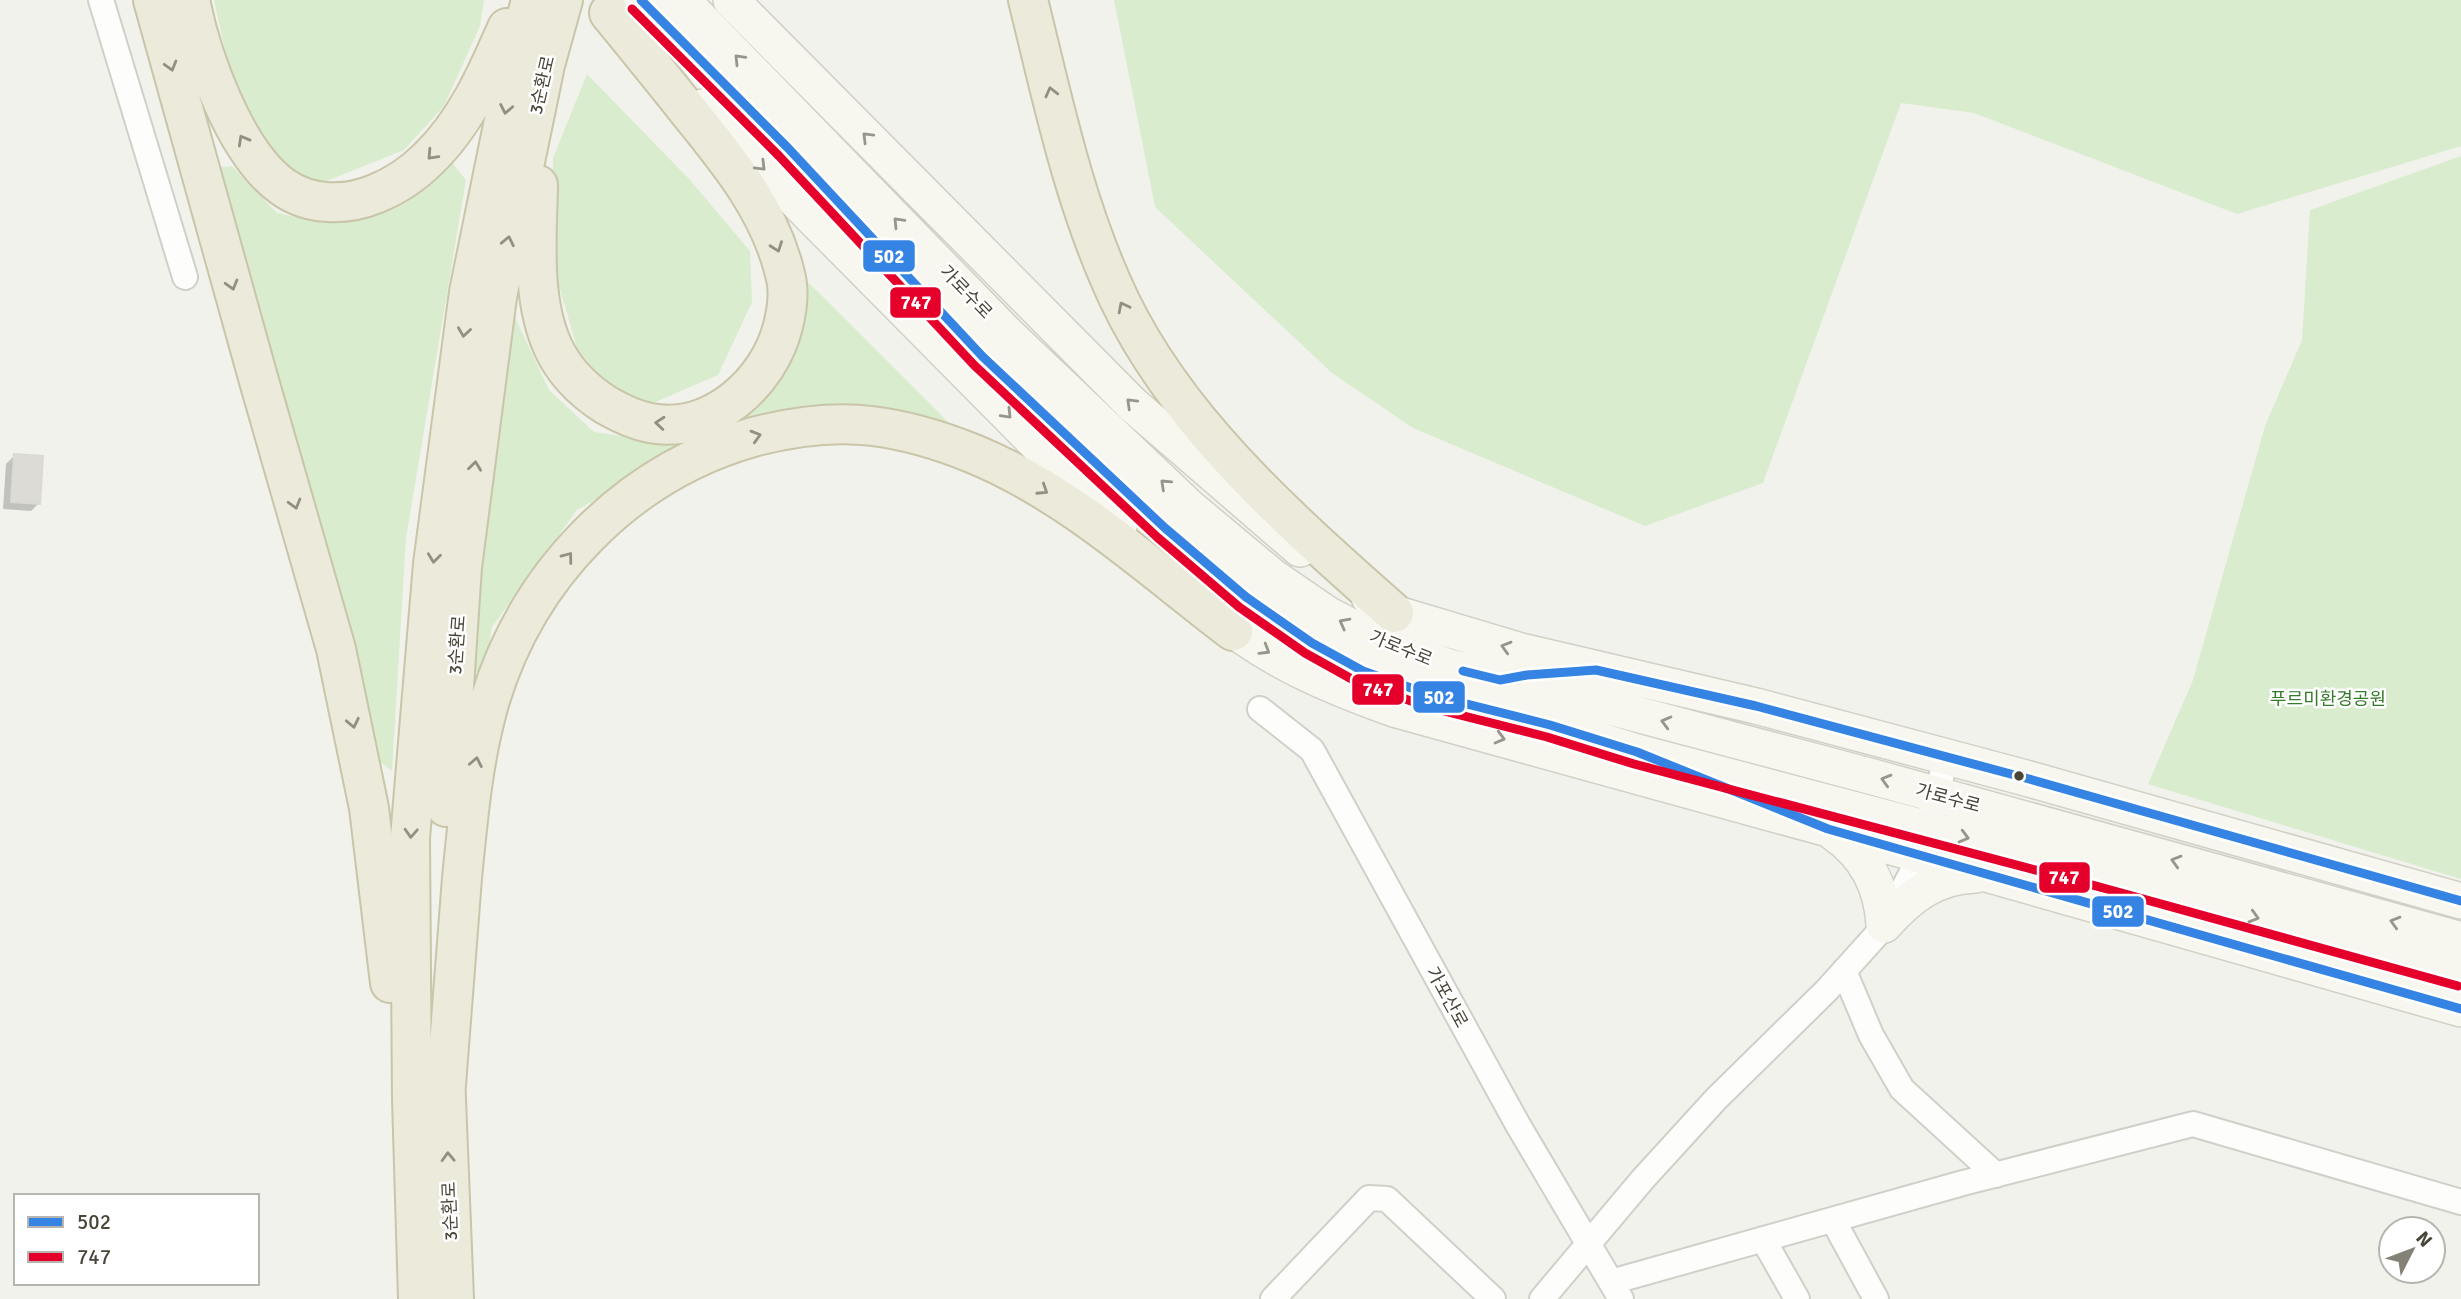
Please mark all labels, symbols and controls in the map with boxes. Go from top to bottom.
street label: 3순환로 [525,54,559,116]
one-way arrow [735,54,748,67]
one-way arrow [163,60,177,72]
one-way arrow [1045,86,1059,98]
one-way arrow [500,103,515,115]
one-way arrow [863,133,875,145]
one-way arrow [238,135,251,148]
one-way arrow [427,147,440,160]
one-way arrow [753,157,766,170]
one-way arrow [893,217,906,230]
one-way arrow [500,235,515,247]
line badge: 502 [862,239,916,273]
one-way arrow [768,240,782,252]
text: 502 [874,245,904,269]
street label: 가로수로 [935,261,997,323]
one-way arrow [224,279,238,291]
line badge: 747 [889,286,942,319]
text: 747 [901,291,931,315]
one-way arrow [1118,302,1132,314]
one-way arrow [457,326,472,338]
one-way arrow [1126,398,1139,411]
one-way arrow [999,406,1012,419]
one-way arrow [654,416,665,431]
one-way arrow [750,430,762,445]
one-way arrow [467,460,482,472]
one-way arrow [1160,479,1173,492]
one-way arrow [1035,481,1048,494]
one-way arrow [286,497,301,509]
one-way arrow [426,552,441,563]
one-way arrow [559,552,572,565]
street label: 3순환로 [444,615,470,675]
one-way arrow [1339,618,1352,631]
street label: 가로수로 [1366,625,1436,671]
one-way arrow [1500,641,1512,656]
one-way arrow [1257,642,1270,655]
line badge: 747 [1351,673,1405,706]
text: 747 [1363,678,1393,702]
line badge: 502 [1412,680,1466,714]
text: 502 [1424,686,1454,710]
park label: 푸르미환경공원 [2270,688,2386,710]
one-way arrow [1660,716,1672,730]
one-way arrow [345,717,359,729]
one-way arrow [1494,730,1506,745]
one-way arrow [467,756,482,768]
unlabelled marker [2012,769,2026,783]
one-way arrow [1880,774,1892,789]
street label: 가로수로 [1913,779,1983,817]
one-way arrow [404,828,419,839]
one-way arrow [1958,829,1970,844]
one-way arrow [2170,855,2182,870]
line badge: 747 [2038,861,2091,894]
text: 747 [2049,866,2079,890]
line badge: 502 [2091,895,2145,928]
text: 502 [2103,900,2133,924]
one-way arrow [2248,908,2260,923]
one-way arrow [2389,916,2401,930]
street label: 가포산로 [1421,963,1473,1031]
one-way arrow [441,1152,456,1163]
street label: 3순환로 [438,1181,462,1241]
legend [14,1194,259,1285]
text: 502 [77,1209,111,1235]
north arrow [2377,1215,2447,1285]
text: N [2411,1226,2437,1252]
text: 747 [77,1244,111,1270]

